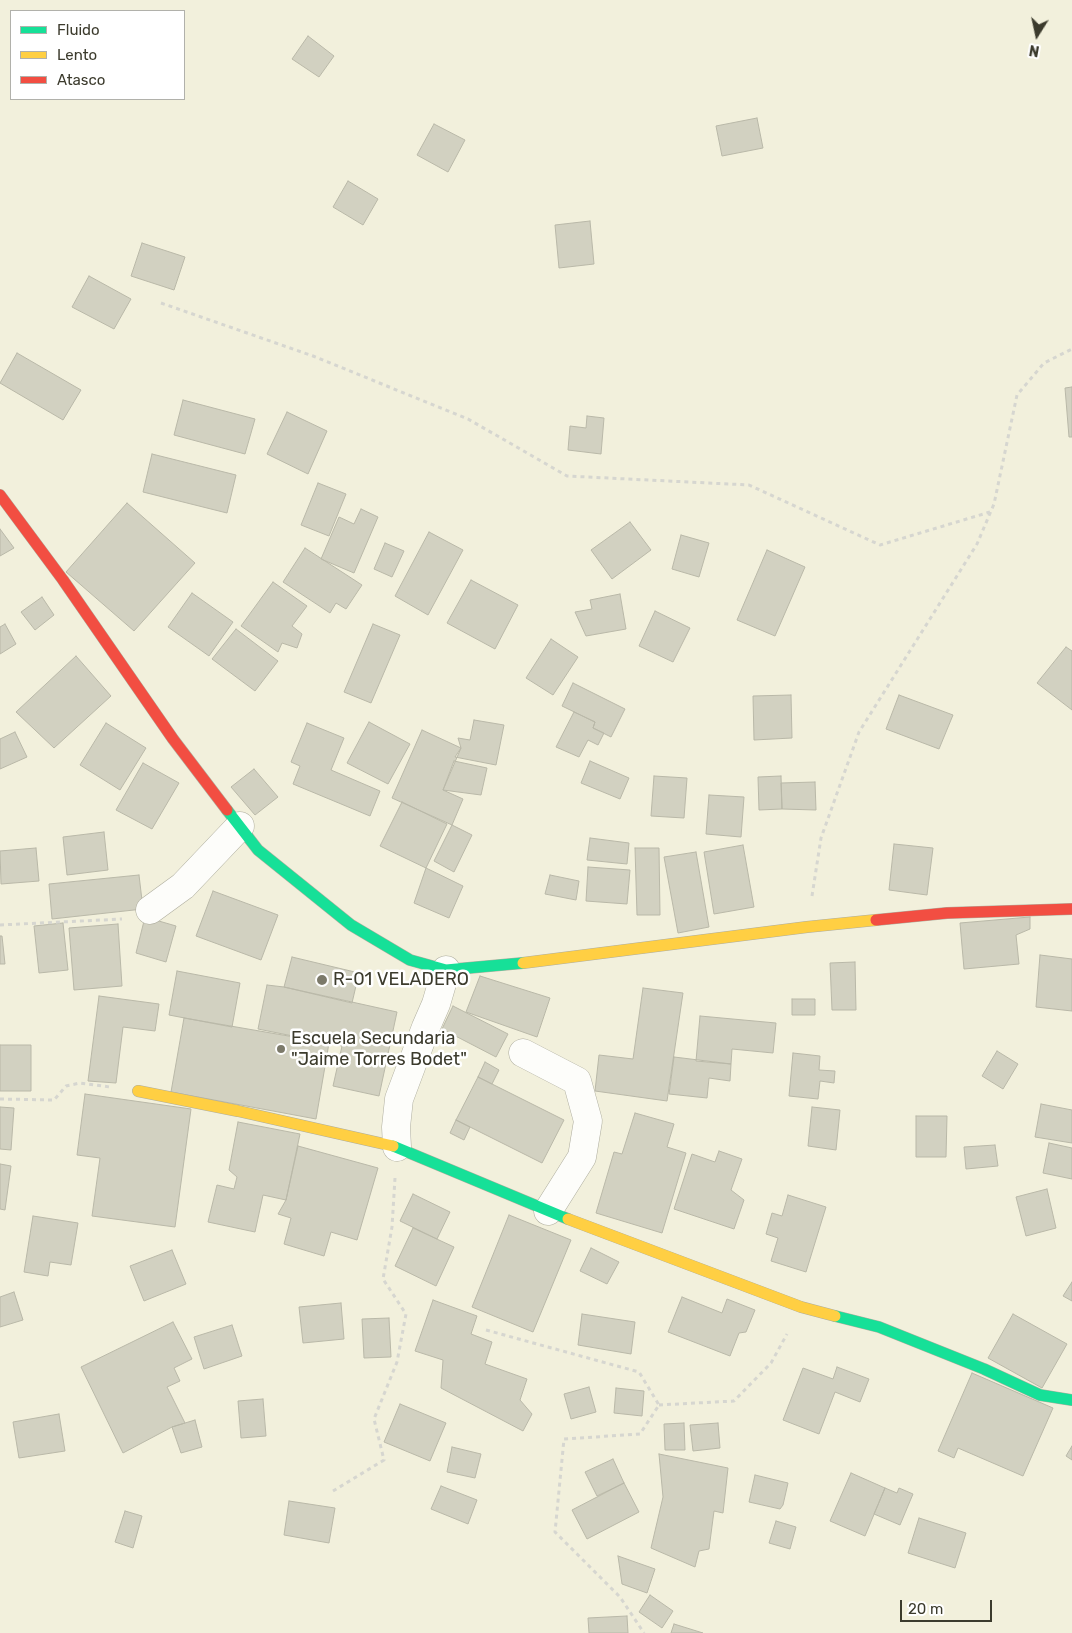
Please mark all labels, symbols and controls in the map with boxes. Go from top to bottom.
legend [10,10,185,100]
north arrow [1012,10,1062,60]
text: Fluido [57,21,100,39]
text: N [1028,41,1041,60]
text: Lento [57,46,97,64]
text: Atasco [57,71,105,89]
place label: R-01 VELADERO [333,969,469,991]
marker: R-01 VELADERO [315,973,329,987]
place label: Escuela Secundaria "Jaime Torres Bodet" [291,1028,467,1070]
marker: Escuela Secundaria "Jaime Torres Bodet" [275,1043,287,1055]
scale bar [902,1590,994,1622]
text: 20 m [908,1600,943,1618]

